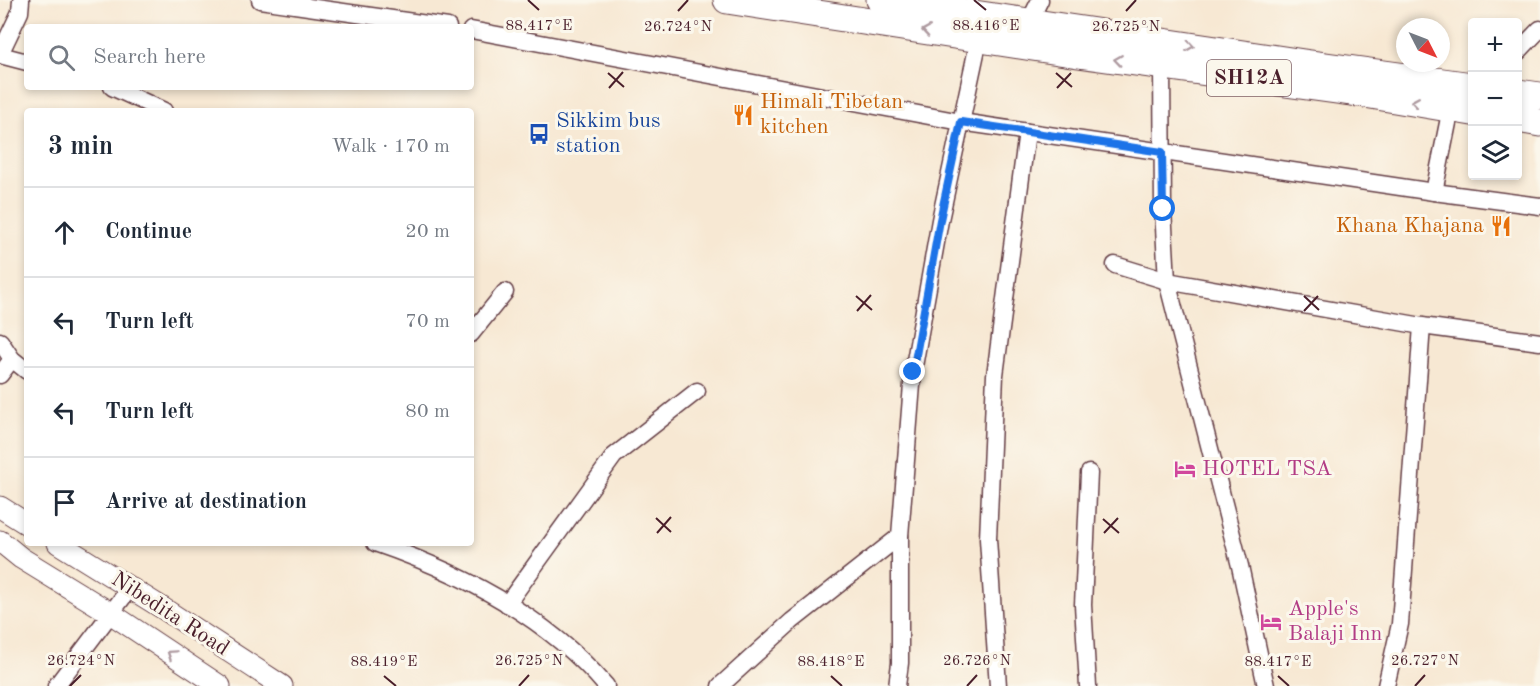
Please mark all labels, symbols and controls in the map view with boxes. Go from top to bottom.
north arrow [1396,18,1450,72]
map controls [1468,18,1522,180]
button: + [1468,18,1522,72]
text: 88.417°E [506,19,572,34]
text: 88.416°E [953,19,1019,34]
text: 26.724°N [644,20,712,35]
text: 26.725°N [1092,20,1160,35]
search box [24,24,474,90]
one-way arrow [921,25,930,37]
one-way arrow [1186,39,1195,51]
icon: search [45,41,78,74]
text: Search here [93,46,206,68]
one-way arrow [1113,54,1122,66]
road number: SH12A [1207,60,1291,96]
button: − [1468,72,1522,126]
place label: Himali Tibetan kitchen [760,91,903,138]
one-way arrow [1410,96,1420,109]
restaurant icon: Himali Tibetan kitchen [731,103,755,127]
place label: Sikkim bus station [556,110,661,157]
bus stop icon: Sikkim bus station [527,122,551,146]
button: layers [1468,126,1522,180]
text: 3 min [48,134,113,160]
text: Walk · 170 m [331,137,450,157]
route start [1149,195,1175,221]
restaurant icon: Khana Khajana [1489,214,1513,238]
place label: Khana Khajana [1335,215,1484,237]
icon: ahead [48,216,81,249]
text: Continue [105,221,192,243]
text: 20 m [405,222,450,242]
icon: left [48,306,81,339]
text: Turn left [105,311,194,333]
text: 70 m [405,312,450,332]
route end [899,358,925,384]
icon: left [48,396,81,429]
text: Turn left [105,401,194,423]
text: 80 m [405,402,450,422]
hotel icon: HOTEL TSA [1173,457,1197,481]
place label: HOTEL TSA [1202,458,1332,480]
icon: arrive [48,486,81,519]
text: Arrive at destination [105,491,307,513]
street label: Nibedita Road [107,568,233,660]
place label: Apple's Balaji Inn [1288,598,1383,645]
hotel icon: Apple's Balaji Inn [1259,610,1283,634]
one-way arrow [167,649,177,661]
text: 26.724°N [47,654,115,669]
text: 26.725°N [495,654,563,669]
text: 26.726°N [943,654,1011,669]
text: 26.727°N [1391,654,1459,669]
text: 88.419°E [351,655,417,670]
text: 88.418°E [798,655,864,670]
text: 88.417°E [1245,655,1311,670]

